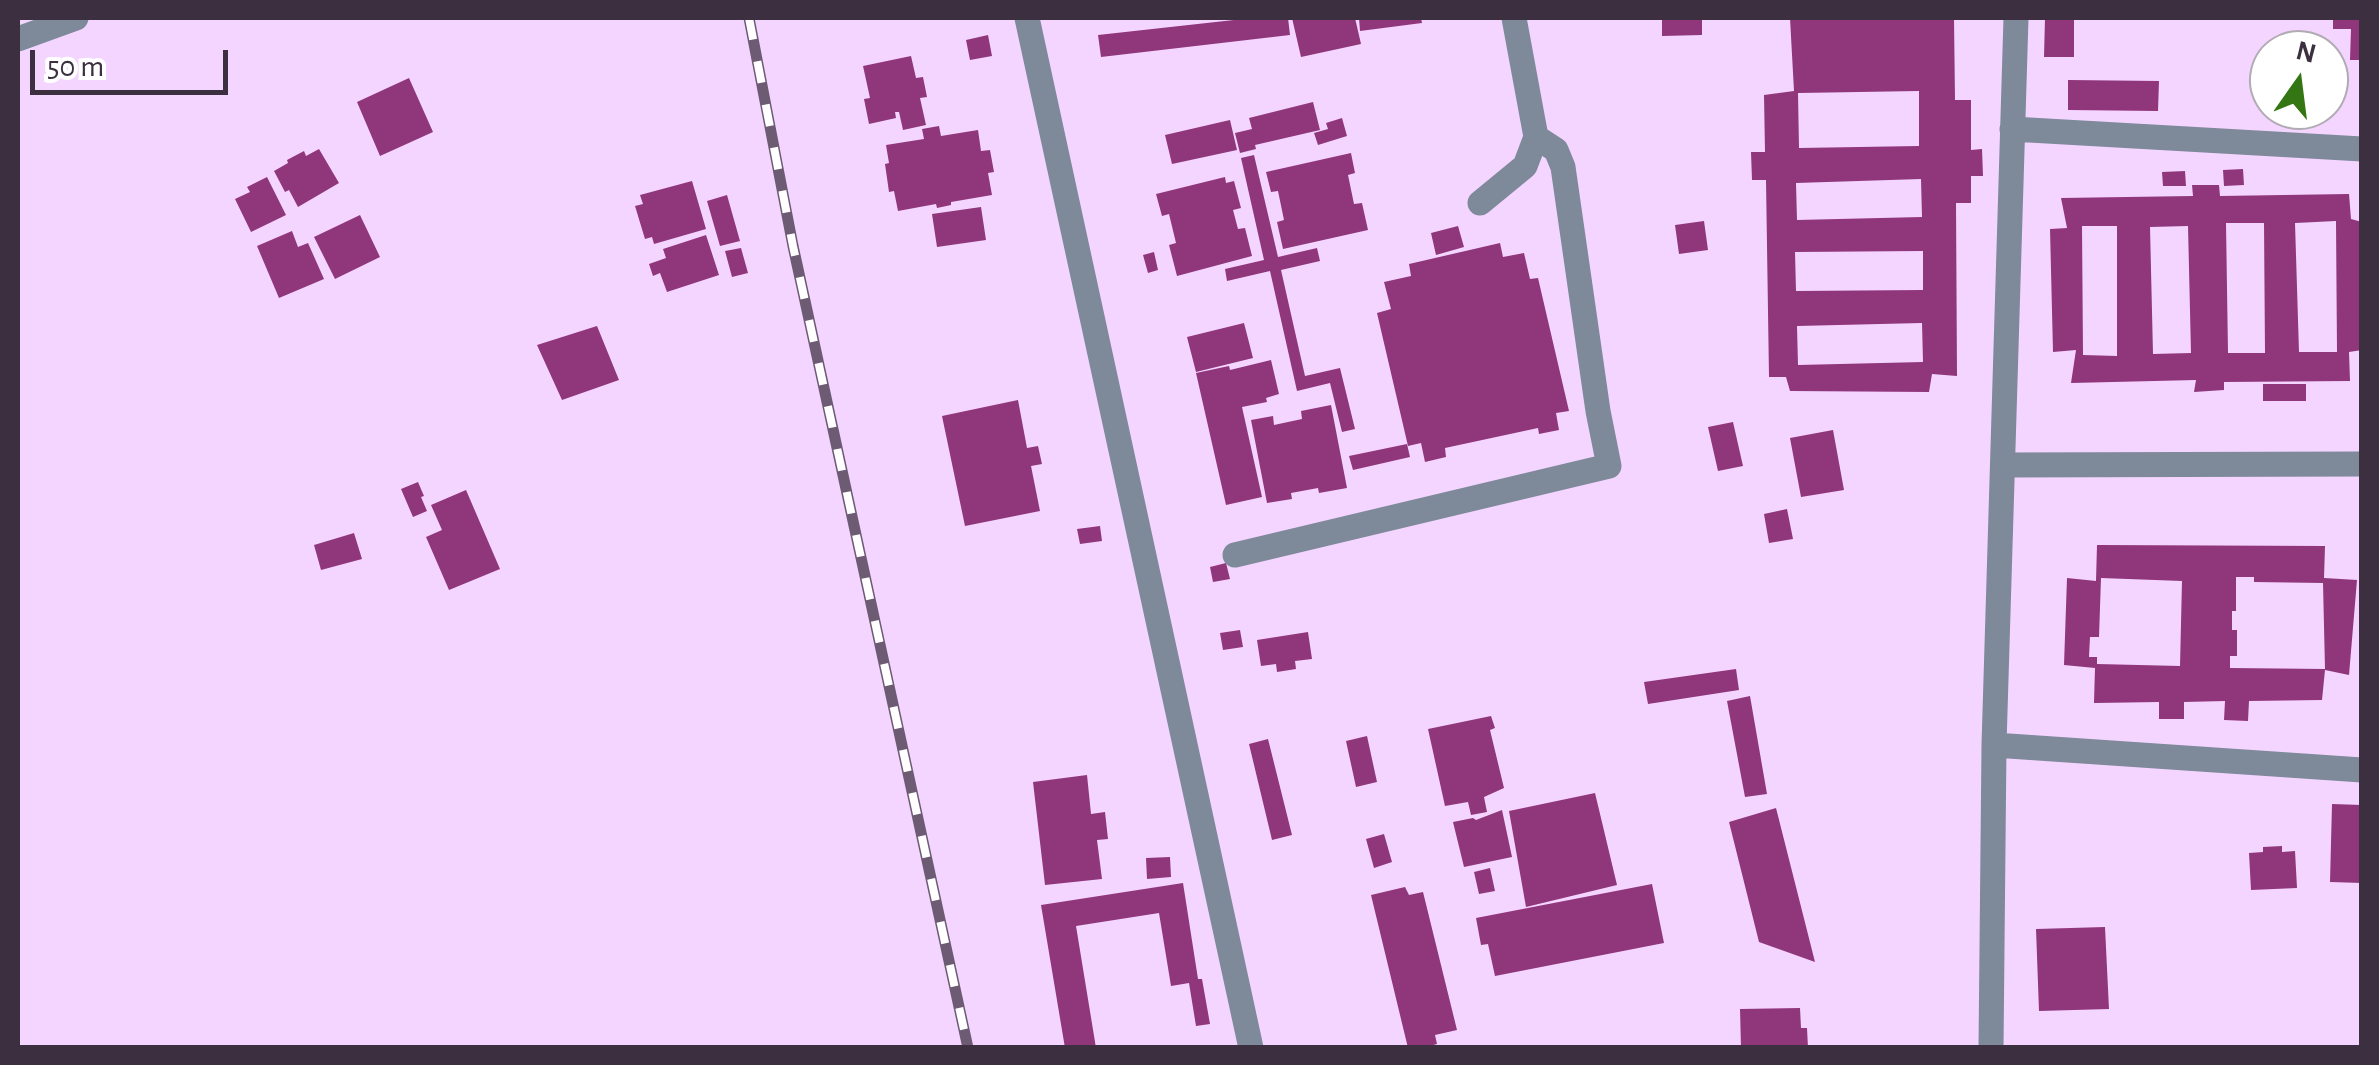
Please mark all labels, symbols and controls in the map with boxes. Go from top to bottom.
scale bar [35,30,232,92]
north arrow [2249,30,2349,130]
text: N [2293,37,2319,69]
text: 50 m [47,52,104,82]

